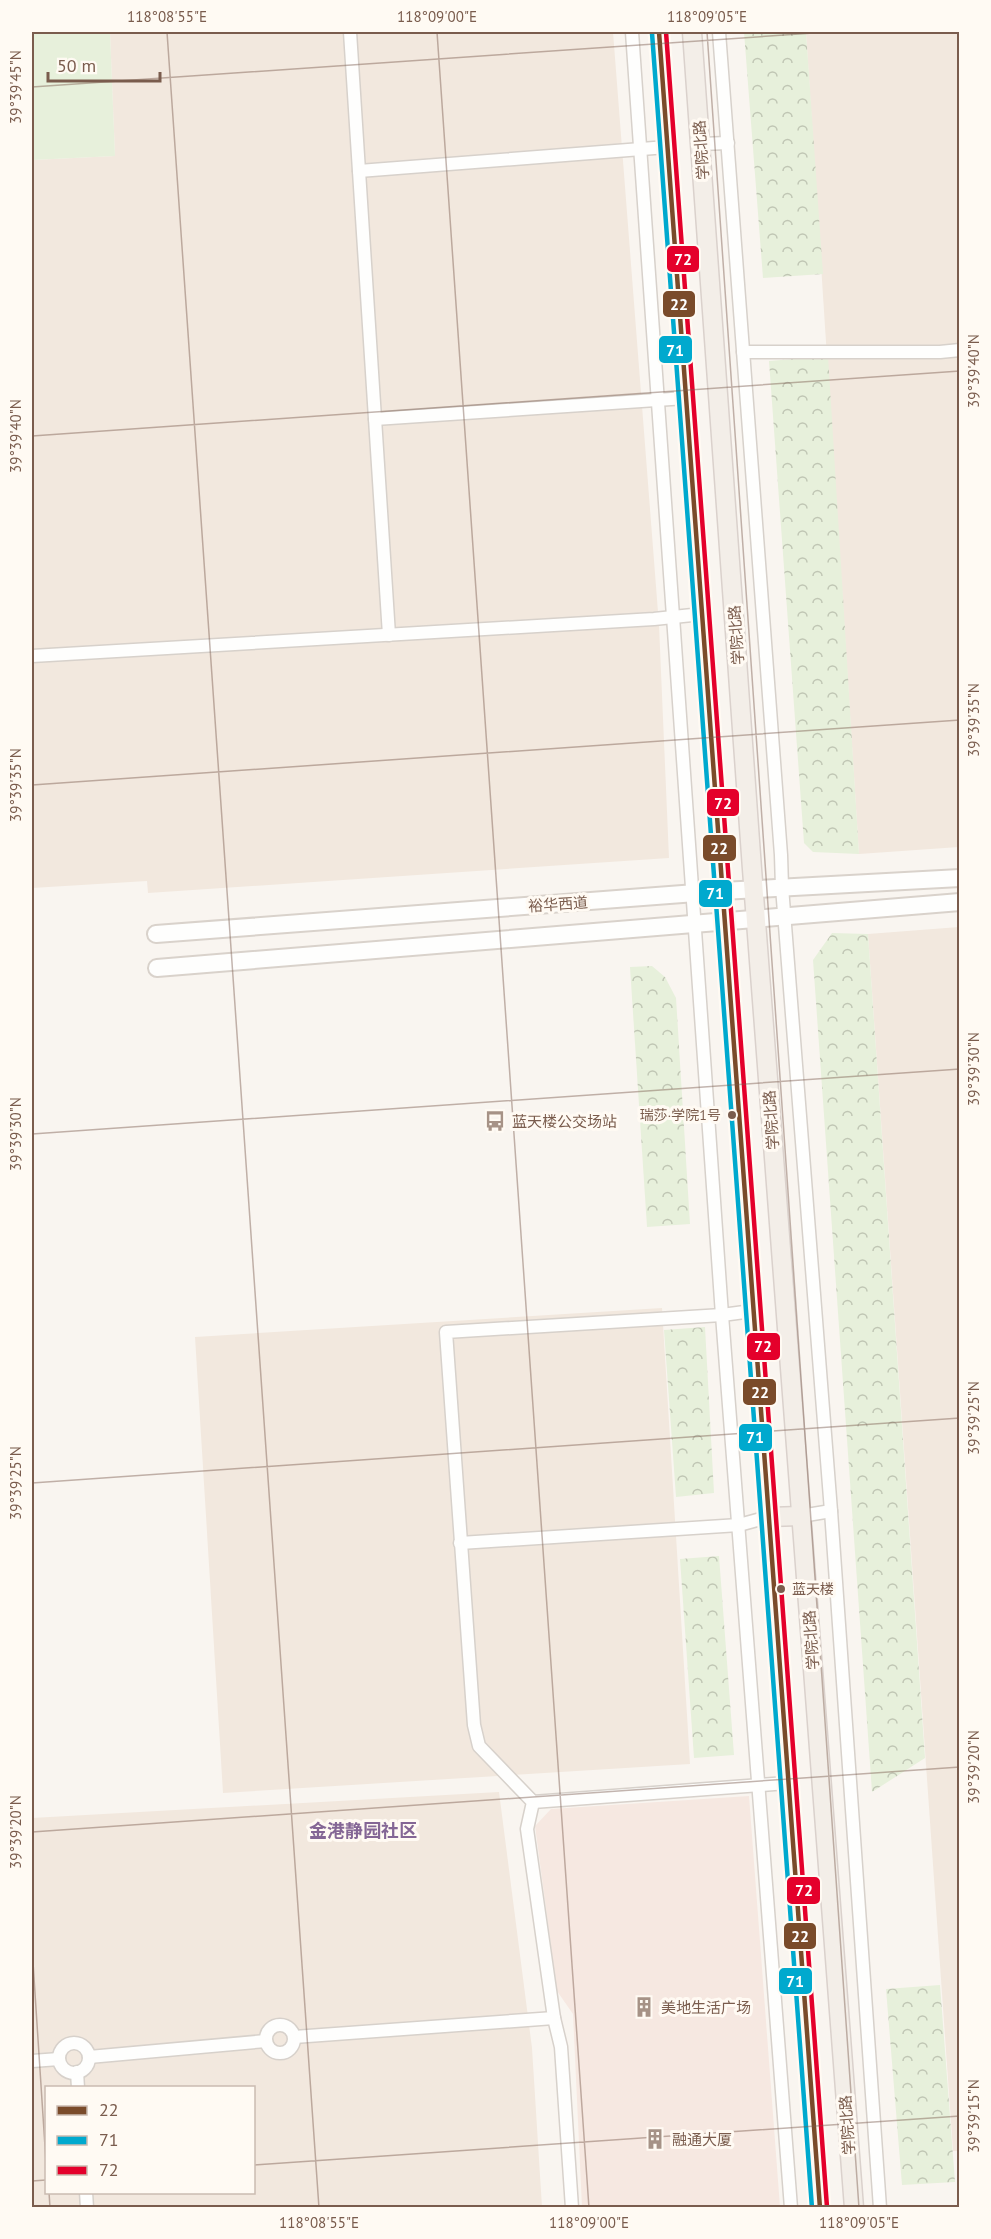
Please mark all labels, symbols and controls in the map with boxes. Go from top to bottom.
text: 118°08'55"E [127,7,207,26]
text: 118°09'00"E [397,7,477,26]
text: 118°09'05"E [667,7,747,26]
scale bar [48,45,160,83]
text: 39°39'45"N [6,50,25,124]
text: 50 m [57,54,96,77]
street label: 学院北路 [689,119,713,181]
line badge: 72 [666,245,700,273]
text: 72 [674,249,692,269]
line badge: 22 [662,290,696,318]
text: 22 [670,294,688,314]
text: 39°39'40"N [964,334,983,408]
line badge: 71 [658,335,693,364]
text: 71 [666,340,684,360]
text: 39°39'40"N [6,399,25,473]
street label: 学院北路 [724,604,748,666]
text: 39°39'35"N [964,683,983,757]
text: 39°39'35"N [6,748,25,822]
line badge: 72 [706,788,740,817]
text: 72 [714,793,732,813]
line badge: 22 [702,834,737,862]
text: 22 [710,838,728,858]
line badge: 71 [698,879,733,908]
text: 71 [706,883,724,903]
street label: 裕华西道 [527,892,589,916]
text: 39°39'30"N [964,1032,983,1106]
street label: 学院北路 [759,1089,783,1151]
text: 39°39'30"N [6,1097,25,1171]
place label: 瑞莎·学院1号 [640,1106,721,1124]
bus stop icon: 蓝天楼公交场站 [483,1109,507,1133]
marker: 瑞莎·学院1号 [726,1109,738,1121]
place label: 蓝天楼公交场站 [512,1112,617,1131]
line badge: 72 [746,1332,781,1361]
text: 72 [754,1336,772,1356]
line badge: 22 [742,1378,777,1406]
text: 39°39'25"N [964,1381,983,1455]
text: 22 [751,1382,769,1402]
line badge: 71 [738,1423,773,1452]
text: 71 [746,1427,764,1447]
text: 39°39'25"N [6,1446,25,1520]
place label: 蓝天楼 [792,1580,834,1598]
marker: 蓝天楼 [775,1583,787,1595]
street label: 学院北路 [799,1609,823,1671]
text: 39°39'20"N [964,1730,983,1804]
text: 39°39'20"N [6,1795,25,1869]
district label: 金港静园社区 [309,1819,417,1842]
line badge: 72 [786,1876,821,1905]
text: 72 [795,1880,813,1900]
line badge: 22 [783,1922,817,1950]
text: 22 [791,1926,809,1946]
line badge: 71 [778,1967,813,1995]
text: 71 [786,1971,804,1991]
building icon: 美地生活广场 [632,1995,656,2019]
place label: 美地生活广场 [661,1998,751,2017]
text: 39°39'15"N [964,2079,983,2153]
legend [45,2086,255,2194]
street label: 学院北路 [835,2094,859,2156]
text: 22 [99,2098,119,2121]
building icon: 融通大厦 [643,2127,667,2151]
text: 71 [99,2128,119,2151]
place label: 融通大厦 [672,2130,732,2149]
text: 72 [99,2158,119,2181]
text: 118°08'55"E [279,2213,359,2232]
text: 118°09'00"E [549,2213,629,2232]
text: 118°09'05"E [819,2213,899,2232]

